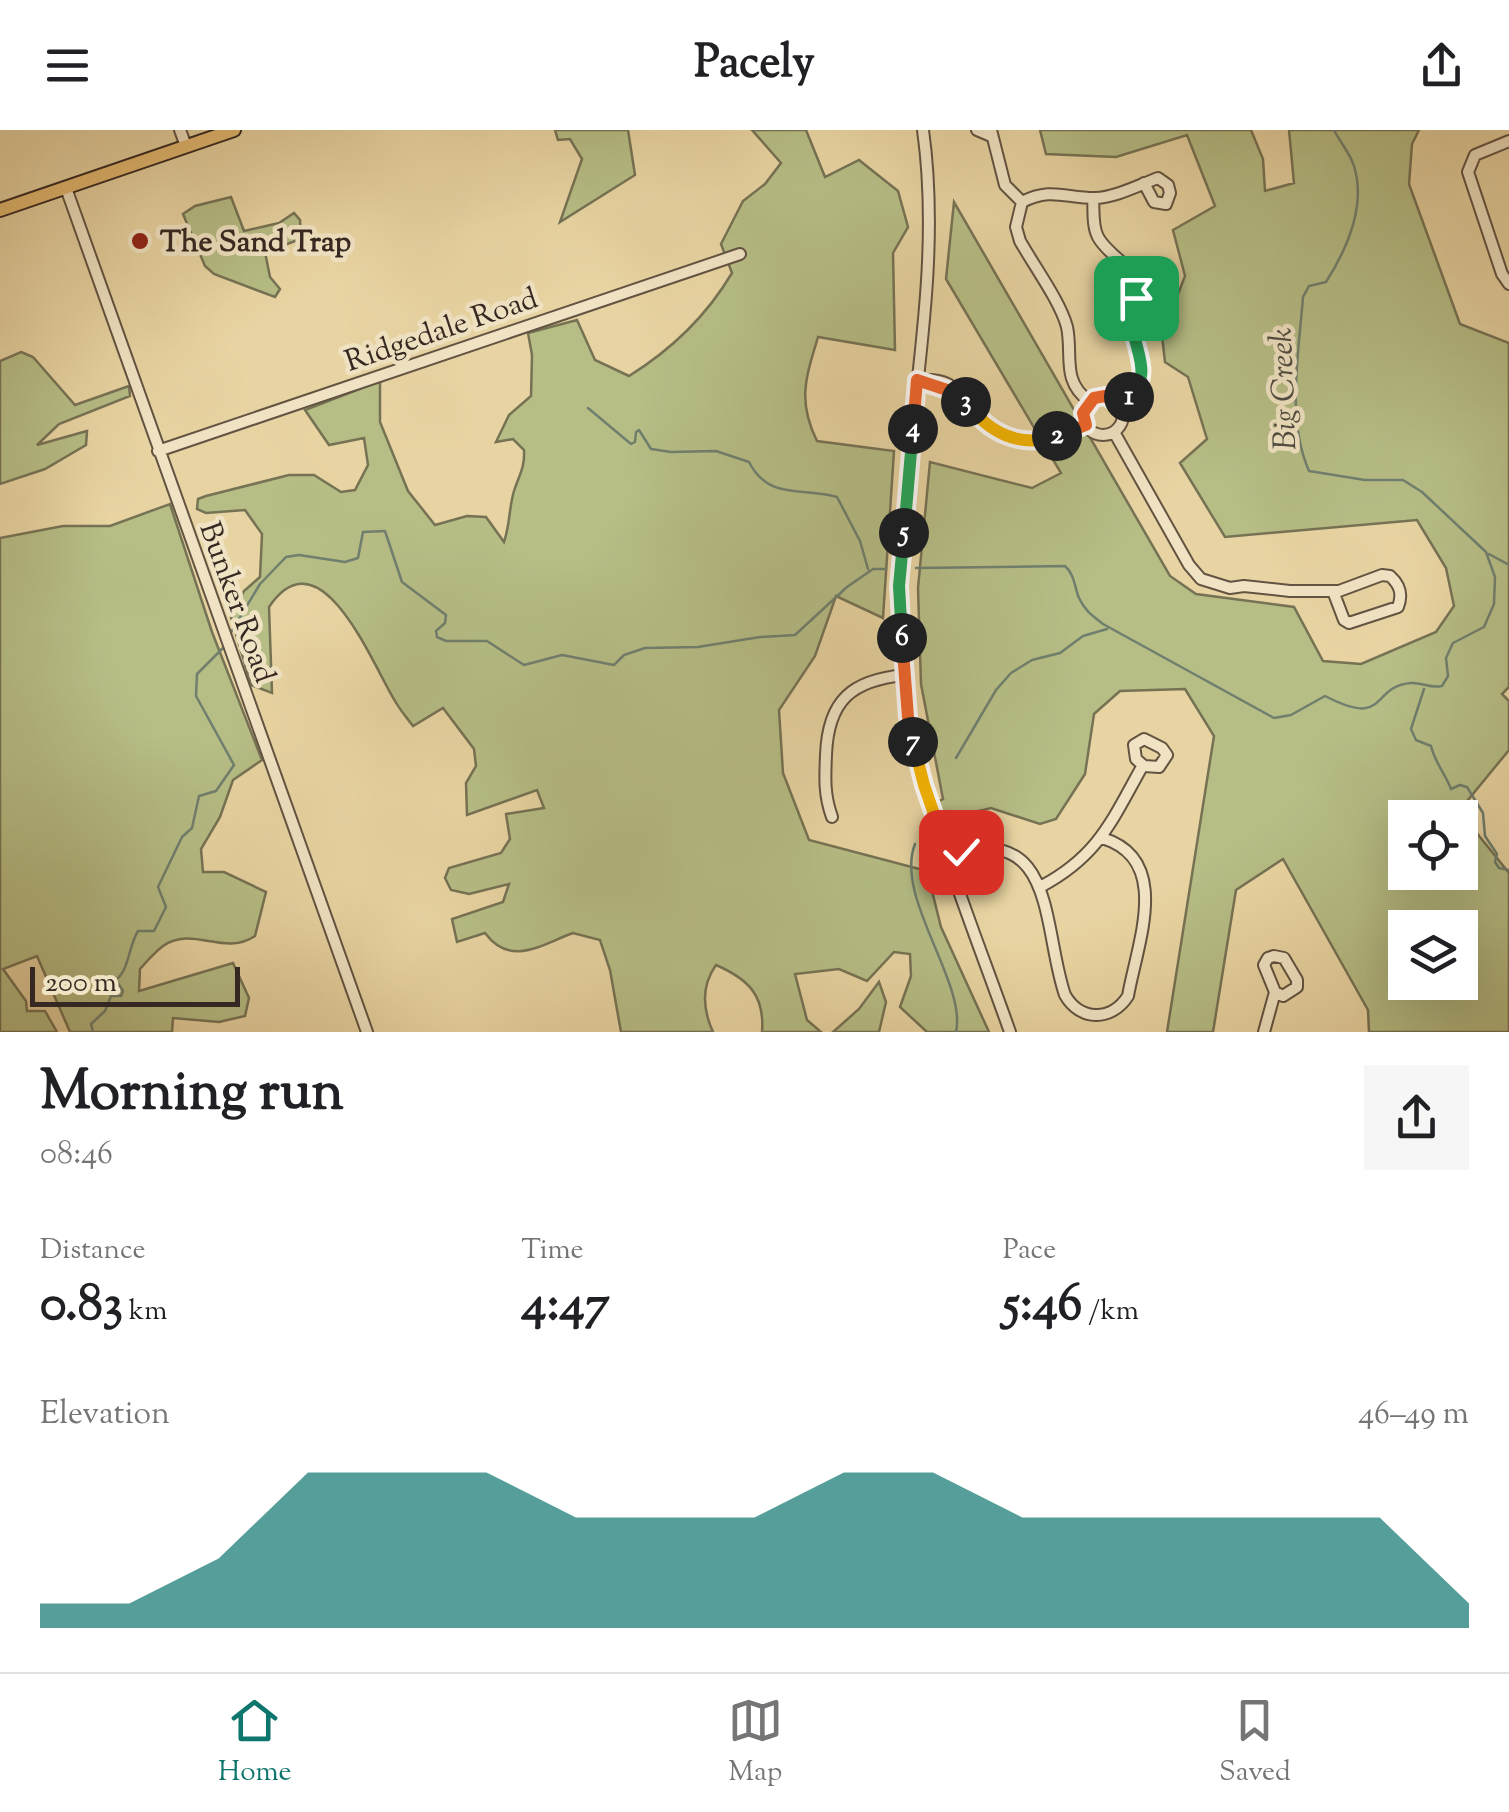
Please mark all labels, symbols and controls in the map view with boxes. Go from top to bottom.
text: Pacely [694,33,815,98]
icon: menu [40,38,95,93]
icon: share [1414,38,1469,93]
place label: The Sand Trap [160,222,351,265]
marker: The Sand Trap [129,230,151,252]
pin [1094,256,1179,341]
icon: arrive [1109,271,1164,326]
street label: Ridgedale Road [339,278,544,385]
water label: Big Creek [1260,327,1310,451]
pin: 1 [1104,372,1154,422]
pin: 3 [941,377,991,427]
text: 1 [1124,377,1134,417]
text: 3 [960,382,972,422]
pin: 4 [888,404,938,454]
text: 4 [906,409,920,449]
pin: 2 [1032,411,1082,461]
text: 2 [1050,416,1064,456]
pin: 5 [879,508,929,558]
text: 5 [899,513,909,553]
street label: Bunker Road [187,516,285,690]
pin: 6 [877,613,927,663]
text: 6 [895,618,909,658]
pin: 7 [888,717,938,767]
text: 7 [906,722,920,762]
map controls [1388,800,1478,1000]
button: locate [1388,800,1478,890]
pin [919,810,1004,895]
icon: check [934,825,989,880]
button: layers [1388,910,1478,1000]
scale bar [30,962,240,1006]
text: 200 m [45,964,117,1004]
text: Morning run [40,1055,344,1134]
button: share [1364,1065,1469,1170]
text: 08:46 [40,1132,113,1178]
text: Distance [40,1231,146,1271]
text: Time [521,1231,584,1271]
text: Pace [1003,1231,1056,1271]
text: 0.83 [40,1271,123,1343]
text: 4:47 [521,1271,610,1343]
text: 5:46 [1003,1271,1082,1343]
text: km [123,1292,167,1332]
text: /km [1082,1292,1139,1332]
text: Elevation [40,1392,170,1438]
text: 46–49 m [1358,1392,1469,1438]
tab: Home [218,1693,292,1793]
tab: Map [728,1693,783,1793]
tab: Saved [1219,1693,1291,1793]

